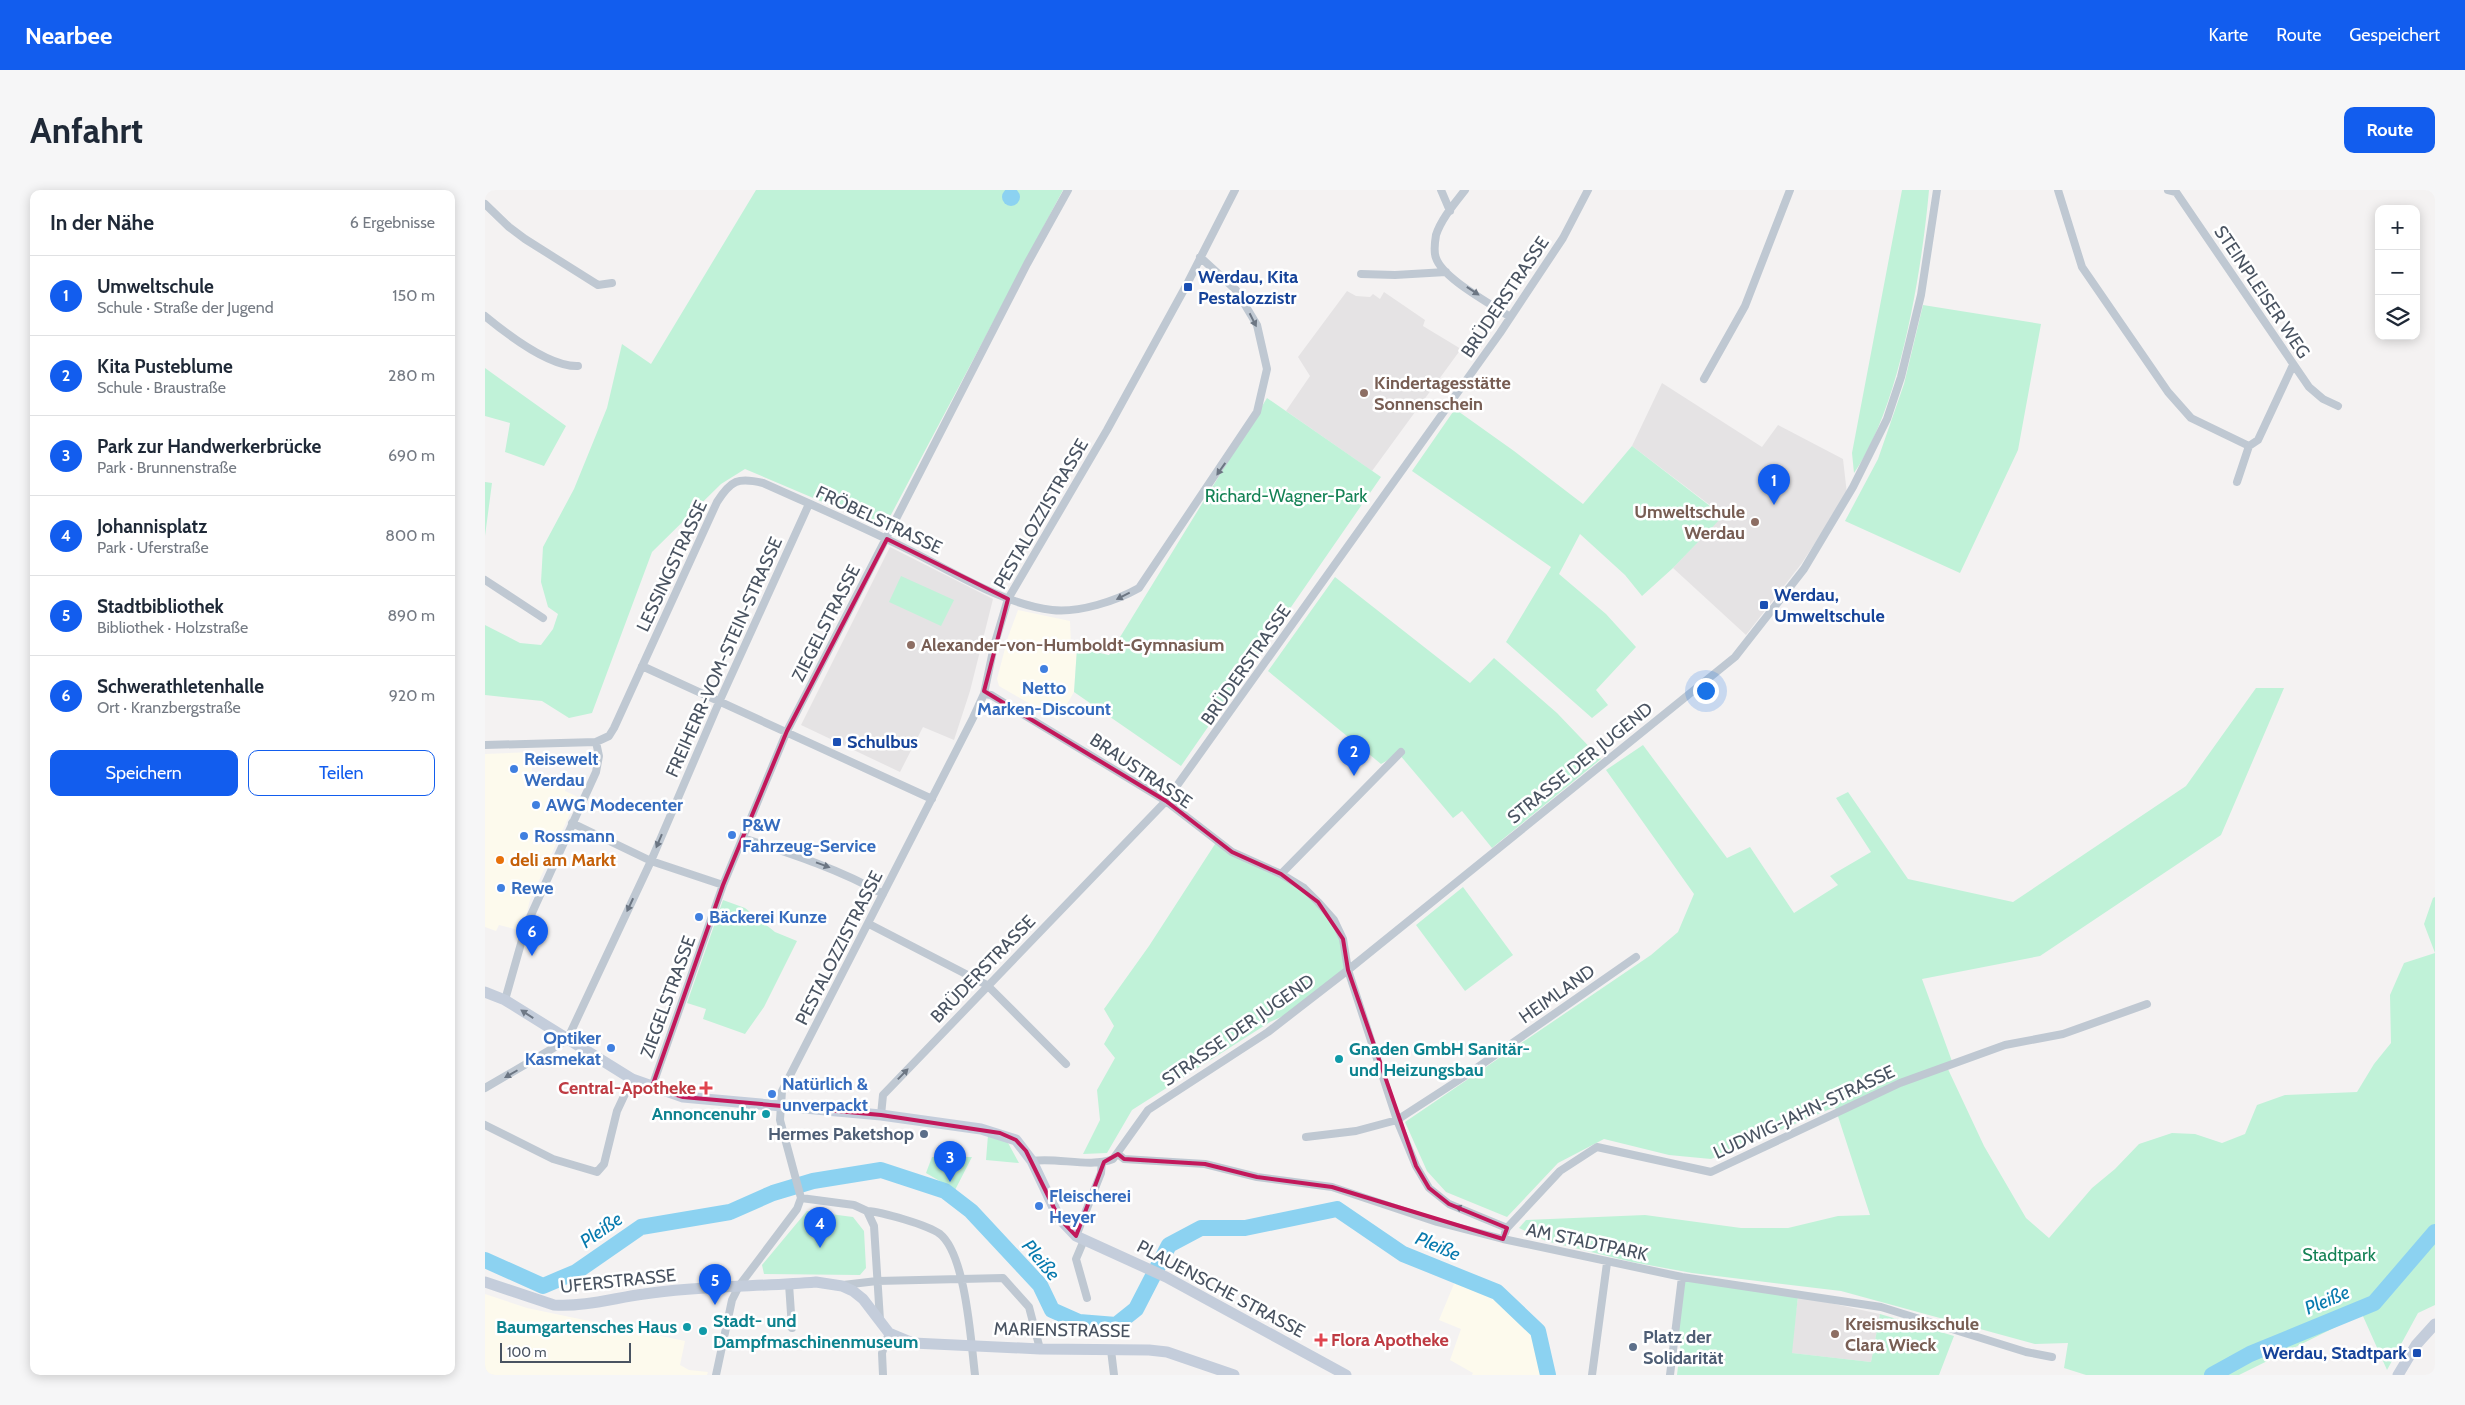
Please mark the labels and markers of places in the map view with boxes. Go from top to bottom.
place label: Werdau, Kita Pestalozzistr [1198,266,1298,309]
marker: Werdau, Kita Pestalozzistr [1182,281,1194,293]
place label: Kindertagesstätte Sonnenschein [1374,372,1511,415]
marker: Kindertagesstätte Sonnenschein [1358,387,1370,399]
pin: 1 [1758,464,1790,505]
place label: Umweltschule Werdau [1634,501,1745,544]
marker: Umweltschule Werdau [1749,516,1761,528]
place label: Werdau, Umweltschule [1774,584,1885,627]
marker: Werdau, Umweltschule [1758,599,1770,611]
place label: Alexander-von-Humboldt-Gymnasium [921,634,1224,656]
marker: Alexander-von-Humboldt-Gymnasium [905,639,917,651]
marker: Netto Marken-Discount [1038,663,1050,675]
place label: Netto Marken-Discount [977,677,1111,720]
place label: Schulbus [847,731,918,753]
pin: 2 [1338,735,1370,776]
marker: Schulbus [831,736,843,748]
place label: Reisewelt Werdau [524,748,598,791]
marker: Reisewelt Werdau [508,763,520,775]
place label: AWG Modecenter [546,794,683,816]
marker: AWG Modecenter [530,799,542,811]
place label: P&W Fahrzeug-Service [742,814,876,857]
place label: Rossmann [534,825,615,847]
marker: P&W Fahrzeug-Service [726,829,738,841]
marker: Rossmann [518,830,530,842]
place label: deli am Markt [510,849,616,871]
marker: deli am Markt [494,854,506,866]
place label: Rewe [511,877,553,899]
marker: Rewe [495,882,507,894]
place label: Bäckerei Kunze [709,906,827,928]
marker: Bäckerei Kunze [693,911,705,923]
pin: 6 [516,915,548,956]
place label: Optiker Kasmekat [525,1027,601,1070]
place label: Gnaden GmbH Sanitär- und Heizungsbau [1349,1038,1530,1081]
marker: Optiker Kasmekat [605,1042,617,1054]
marker: Gnaden GmbH Sanitär- und Heizungsbau [1333,1053,1345,1065]
place label: Natürlich & unverpackt [782,1073,869,1116]
place label: Central-Apotheke [558,1077,696,1099]
marker: Central-Apotheke [700,1082,712,1094]
marker: Natürlich & unverpackt [766,1088,778,1100]
place label: Annoncenuhr [652,1103,756,1125]
marker: Annoncenuhr [760,1108,772,1120]
place label: Hermes Paketshop [768,1123,914,1145]
marker: Hermes Paketshop [918,1128,930,1140]
pin: 3 [934,1141,966,1182]
place label: Fleischerei Heyer [1049,1185,1131,1228]
marker: Fleischerei Heyer [1033,1200,1045,1212]
pin: 4 [804,1207,836,1248]
pin: 5 [699,1264,731,1305]
place label: Stadt- und Dampfmaschinenmuseum [713,1310,918,1353]
place label: Kreismusikschule Clara Wieck [1845,1313,1979,1356]
place label: Baumgartensches Haus [496,1316,677,1338]
marker: Baumgartensches Haus [681,1321,693,1333]
marker: Stadt- und Dampfmaschinenmuseum [697,1325,709,1337]
place label: Platz der Solidarität [1643,1326,1723,1369]
marker: Kreismusikschule Clara Wieck [1829,1328,1841,1340]
place label: Flora Apotheke [1331,1329,1449,1351]
marker: Flora Apotheke [1315,1334,1327,1346]
marker: Platz der Solidarität [1627,1341,1639,1353]
place label: Werdau, Stadtpark [2262,1342,2407,1364]
marker: Werdau, Stadtpark [2411,1347,2423,1359]

